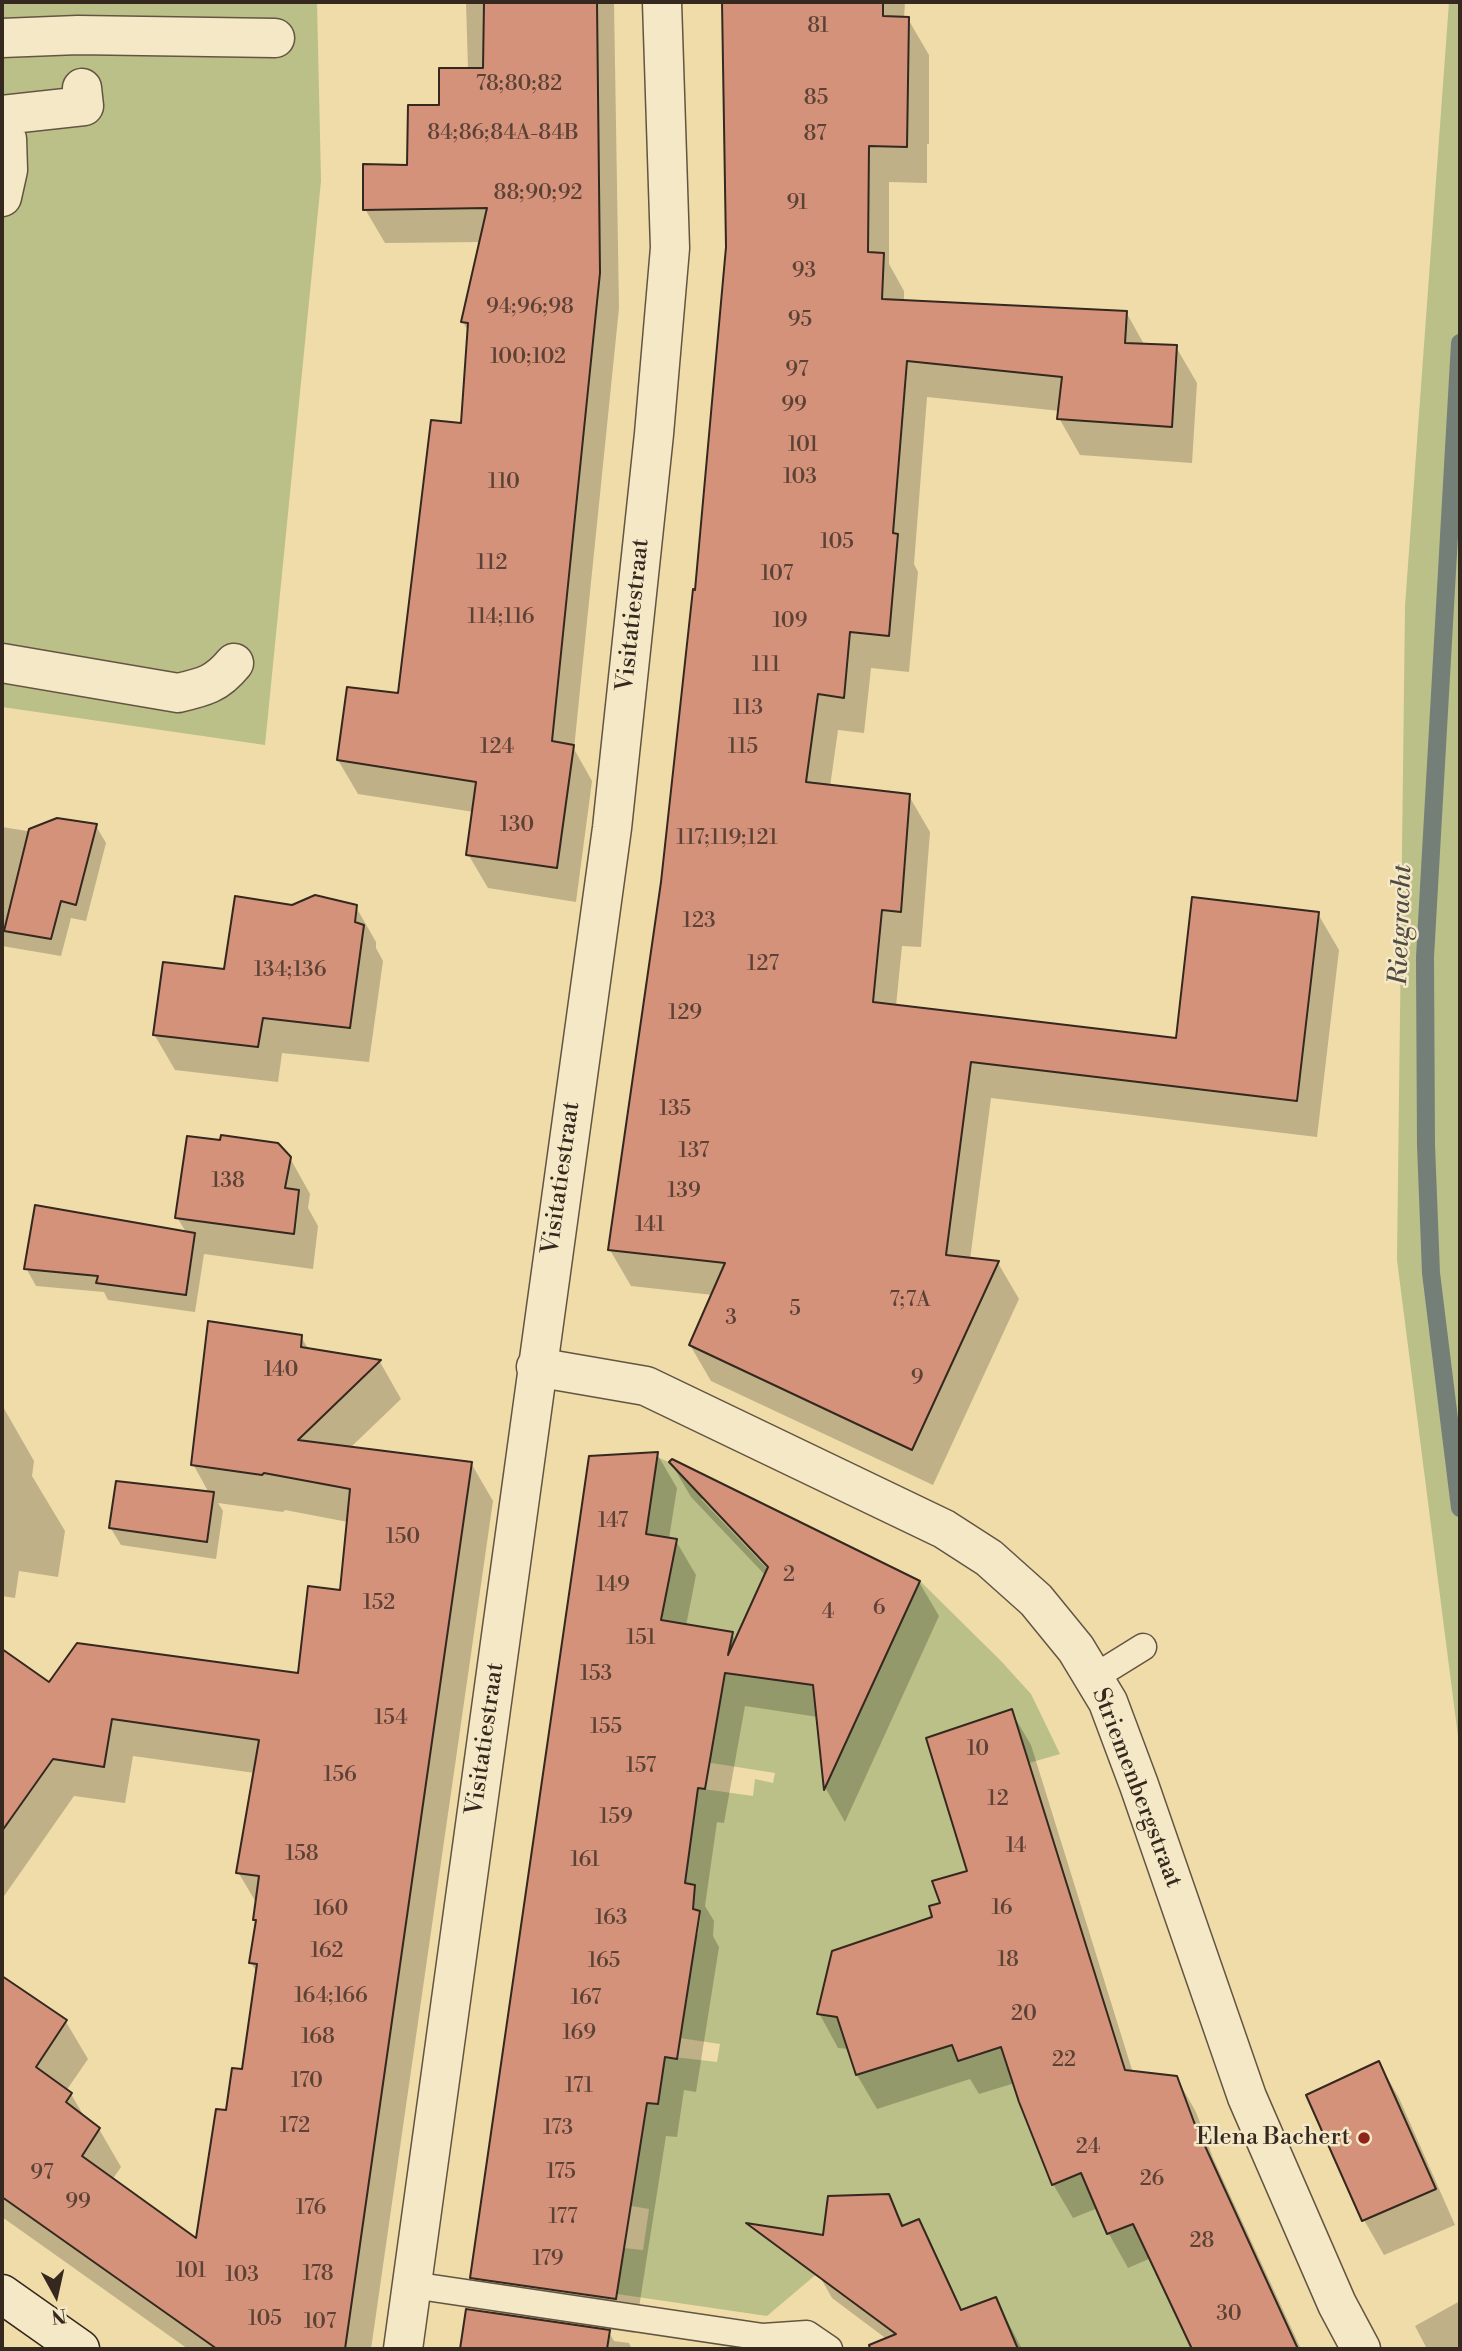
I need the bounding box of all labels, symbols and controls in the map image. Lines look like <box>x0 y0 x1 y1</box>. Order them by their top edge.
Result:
house number: 81 <box>807 14 829 40</box>
house number: 78;80;82 <box>476 72 562 98</box>
house number: 85 <box>804 86 828 112</box>
house number: 84;86;84A-84B <box>427 121 579 147</box>
house number: 87 <box>803 122 827 148</box>
house number: 88;90;92 <box>494 181 582 207</box>
house number: 91 <box>786 191 808 217</box>
house number: 93 <box>792 259 816 285</box>
house number: 94;96;98 <box>486 295 574 321</box>
house number: 95 <box>788 308 812 334</box>
house number: 100;102 <box>490 345 566 371</box>
house number: 97 <box>785 358 809 384</box>
house number: 99 <box>781 393 807 419</box>
house number: 101 <box>788 433 818 459</box>
house number: 103 <box>783 465 817 491</box>
house number: 110 <box>488 470 520 496</box>
house number: 105 <box>820 530 854 556</box>
street label: Visitatiestraat <box>612 537 656 693</box>
house number: 112 <box>476 551 508 577</box>
house number: 107 <box>761 562 793 588</box>
house number: 114;116 <box>467 605 535 631</box>
house number: 109 <box>772 609 808 635</box>
house number: 111 <box>752 653 780 679</box>
house number: 113 <box>733 696 763 722</box>
house number: 124 <box>480 735 514 761</box>
house number: 115 <box>728 735 758 761</box>
house number: 130 <box>500 813 534 839</box>
house number: 117;119;121 <box>676 826 778 852</box>
water label: Rietgracht <box>1384 864 1420 986</box>
house number: 123 <box>682 909 716 935</box>
house number: 127 <box>747 952 779 978</box>
house number: 134;136 <box>254 958 326 984</box>
house number: 129 <box>668 1001 702 1027</box>
house number: 135 <box>659 1097 691 1123</box>
street label: Visitatiestraat <box>537 1100 587 1256</box>
house number: 137 <box>679 1139 709 1165</box>
house number: 138 <box>211 1169 245 1195</box>
house number: 139 <box>667 1179 701 1205</box>
house number: 141 <box>635 1213 665 1239</box>
house number: 7;7A <box>889 1288 931 1314</box>
house number: 5 <box>789 1297 801 1323</box>
house number: 3 <box>725 1306 737 1332</box>
house number: 140 <box>264 1358 298 1384</box>
house number: 9 <box>911 1366 923 1392</box>
house number: 147 <box>598 1509 628 1535</box>
house number: 150 <box>386 1525 420 1551</box>
house number: 2 <box>783 1563 795 1589</box>
house number: 149 <box>596 1573 630 1599</box>
house number: 152 <box>363 1591 395 1617</box>
house number: 6 <box>873 1596 885 1622</box>
house number: 4 <box>822 1600 834 1626</box>
house number: 151 <box>626 1626 656 1652</box>
street label: Visitatiestraat <box>461 1661 511 1817</box>
house number: 153 <box>580 1662 612 1688</box>
street label: Striemenbergstraat <box>1085 1684 1187 1892</box>
house number: 154 <box>374 1706 408 1732</box>
house number: 155 <box>590 1715 622 1741</box>
house number: 10 <box>967 1737 989 1763</box>
house number: 157 <box>626 1754 656 1780</box>
house number: 156 <box>323 1763 357 1789</box>
house number: 12 <box>987 1787 1009 1813</box>
house number: 159 <box>599 1805 633 1831</box>
house number: 14 <box>1006 1834 1026 1860</box>
house number: 158 <box>285 1842 319 1868</box>
house number: 161 <box>570 1848 600 1874</box>
house number: 16 <box>991 1896 1013 1922</box>
house number: 160 <box>314 1897 348 1923</box>
house number: 163 <box>595 1906 627 1932</box>
house number: 162 <box>311 1939 343 1965</box>
house number: 18 <box>997 1948 1019 1974</box>
house number: 165 <box>588 1949 620 1975</box>
house number: 164;166 <box>294 1984 368 2010</box>
house number: 167 <box>571 1986 601 2012</box>
house number: 20 <box>1011 2002 1037 2028</box>
house number: 169 <box>562 2021 596 2047</box>
house number: 168 <box>301 2025 335 2051</box>
house number: 22 <box>1052 2048 1076 2074</box>
house number: 170 <box>291 2069 323 2095</box>
house number: 171 <box>565 2074 593 2100</box>
house number: 172 <box>280 2114 310 2140</box>
house number: 173 <box>543 2116 573 2142</box>
place label: Elena Bachert <box>1196 2124 1350 2152</box>
marker: Elena Bachert <box>1356 2130 1372 2146</box>
house number: 24 <box>1076 2135 1100 2161</box>
house number: 175 <box>546 2160 576 2186</box>
house number: 97 <box>30 2161 54 2187</box>
house number: 26 <box>1140 2167 1164 2193</box>
house number: 99 <box>65 2190 91 2216</box>
house number: 176 <box>296 2196 326 2222</box>
house number: 177 <box>548 2205 578 2231</box>
house number: 28 <box>1190 2229 1214 2255</box>
house number: 179 <box>533 2247 563 2273</box>
house number: 101 <box>176 2259 206 2285</box>
north arrow <box>21 2260 91 2330</box>
house number: 178 <box>303 2262 333 2288</box>
house number: 103 <box>225 2263 259 2289</box>
house number: 30 <box>1216 2302 1242 2328</box>
text: N <box>50 2303 68 2329</box>
house number: 105 <box>248 2307 282 2333</box>
house number: 107 <box>304 2310 336 2336</box>

